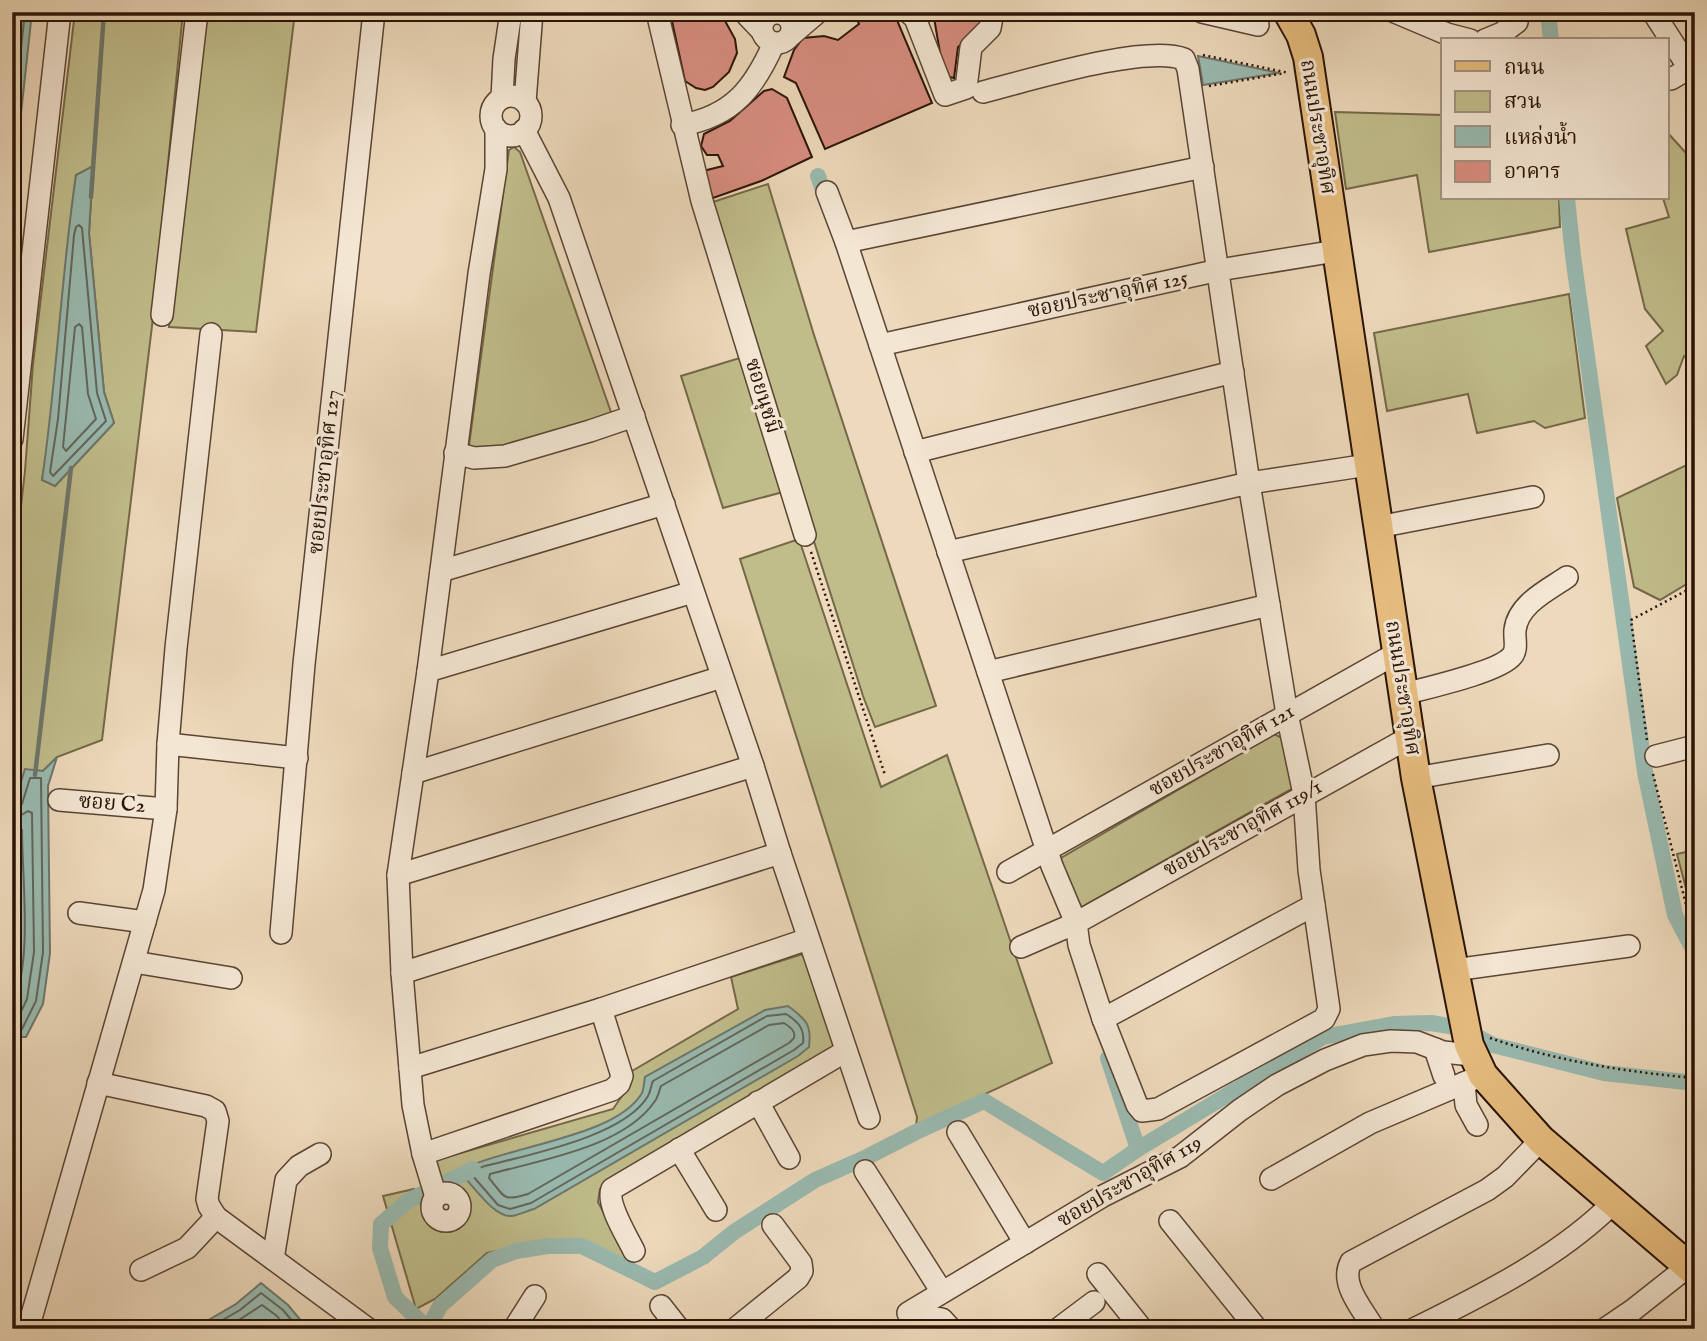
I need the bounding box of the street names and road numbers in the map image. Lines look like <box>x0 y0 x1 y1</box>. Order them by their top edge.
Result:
street label: ถนนประชาอุทิศ <box>1293 57 1341 197</box>
street label: ซอยประชาอุทิศ 125 <box>1025 265 1191 325</box>
street label: ซอยนุชมี <box>738 355 786 437</box>
street label: ซอยประชาอุทิศ 127 <box>303 388 347 556</box>
street label: ถนนประชาอุทิศ <box>1378 618 1426 758</box>
street label: ซอยประชาอุทิศ 121 <box>1144 698 1300 804</box>
street label: ซอยประชาอุทิศ 119/1 <box>1159 774 1327 884</box>
street label: ซอย C2 <box>78 788 146 820</box>
street label: ซอยประชาอุทิศ 119 <box>1053 1130 1207 1234</box>

